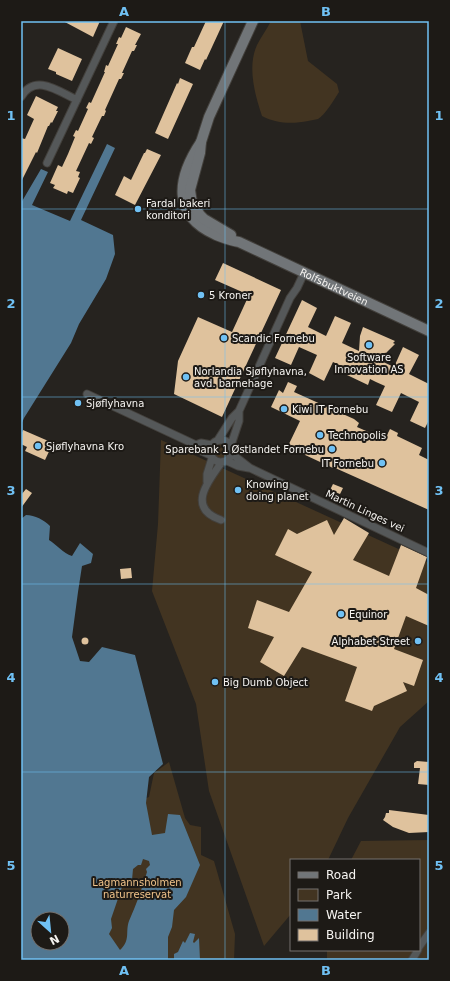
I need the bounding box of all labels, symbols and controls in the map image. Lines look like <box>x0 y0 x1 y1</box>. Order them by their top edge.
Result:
text: A <box>119 4 129 19</box>
text: B <box>321 4 331 19</box>
text: 1 <box>6 108 16 123</box>
text: 1 <box>434 108 444 123</box>
place label: Fardal bakeri konditori <box>146 198 210 221</box>
marker: Fardal bakeri konditori <box>133 204 143 214</box>
street label: Rolfsbuktveien <box>298 266 370 307</box>
marker: 5 Kroner <box>196 290 206 300</box>
place label: 5 Kroner <box>209 290 253 301</box>
text: 2 <box>6 296 16 311</box>
text: 2 <box>434 296 444 311</box>
marker: Scandic Fornebu <box>219 333 229 343</box>
place label: Scandic Fornebu <box>232 333 315 344</box>
marker: Software Innovation AS <box>364 340 374 350</box>
place label: Software Innovation AS <box>334 352 404 375</box>
place label: Norlandia Sjøflyhavna, avd. barnehage <box>194 366 307 389</box>
marker: Norlandia Sjøflyhavna, avd. barnehage <box>181 372 191 382</box>
marker: Sjøflyhavna <box>73 398 83 408</box>
place label: Sjøflyhavna <box>86 398 144 409</box>
marker: Kiwi IT Fornebu <box>279 404 289 414</box>
place label: Kiwi IT Fornebu <box>292 404 368 415</box>
marker: Technopolis <box>315 430 325 440</box>
place label: Technopolis <box>327 430 386 441</box>
marker: Sjøflyhavna Kro <box>33 441 43 451</box>
place label: Sjøflyhavna Kro <box>46 441 124 452</box>
place label: Sparebank 1 Østlandet Fornebu <box>165 444 324 455</box>
marker: Sparebank 1 Østlandet Fornebu <box>327 444 337 454</box>
place label: IT Fornebu <box>321 458 374 469</box>
marker: IT Fornebu <box>377 458 387 468</box>
place label: Knowing doing planet <box>246 479 309 502</box>
text: 3 <box>6 483 16 498</box>
text: 3 <box>434 483 444 498</box>
marker: Knowing doing planet <box>233 485 243 495</box>
street label: Martin Linges vei <box>324 488 406 534</box>
marker: Equinor <box>336 609 346 619</box>
place label: Equinor <box>349 609 388 620</box>
place label: Alphabet Street <box>332 636 410 647</box>
marker: Alphabet Street <box>413 636 423 646</box>
text: 4 <box>6 670 16 685</box>
text: 4 <box>434 670 444 685</box>
marker: Big Dumb Object <box>210 677 220 687</box>
place label: Big Dumb Object <box>223 677 308 688</box>
text: 5 <box>6 858 16 873</box>
text: 5 <box>434 858 444 873</box>
legend <box>290 859 420 951</box>
text: Road <box>326 868 356 882</box>
park label: Lagmannsholmen naturreservat <box>92 877 182 900</box>
text: Park <box>326 888 352 902</box>
text: Water <box>326 908 362 922</box>
north arrow <box>30 911 70 951</box>
text: Building <box>326 928 375 942</box>
text: N <box>47 932 61 947</box>
text: A <box>119 963 129 978</box>
text: B <box>321 963 331 978</box>

